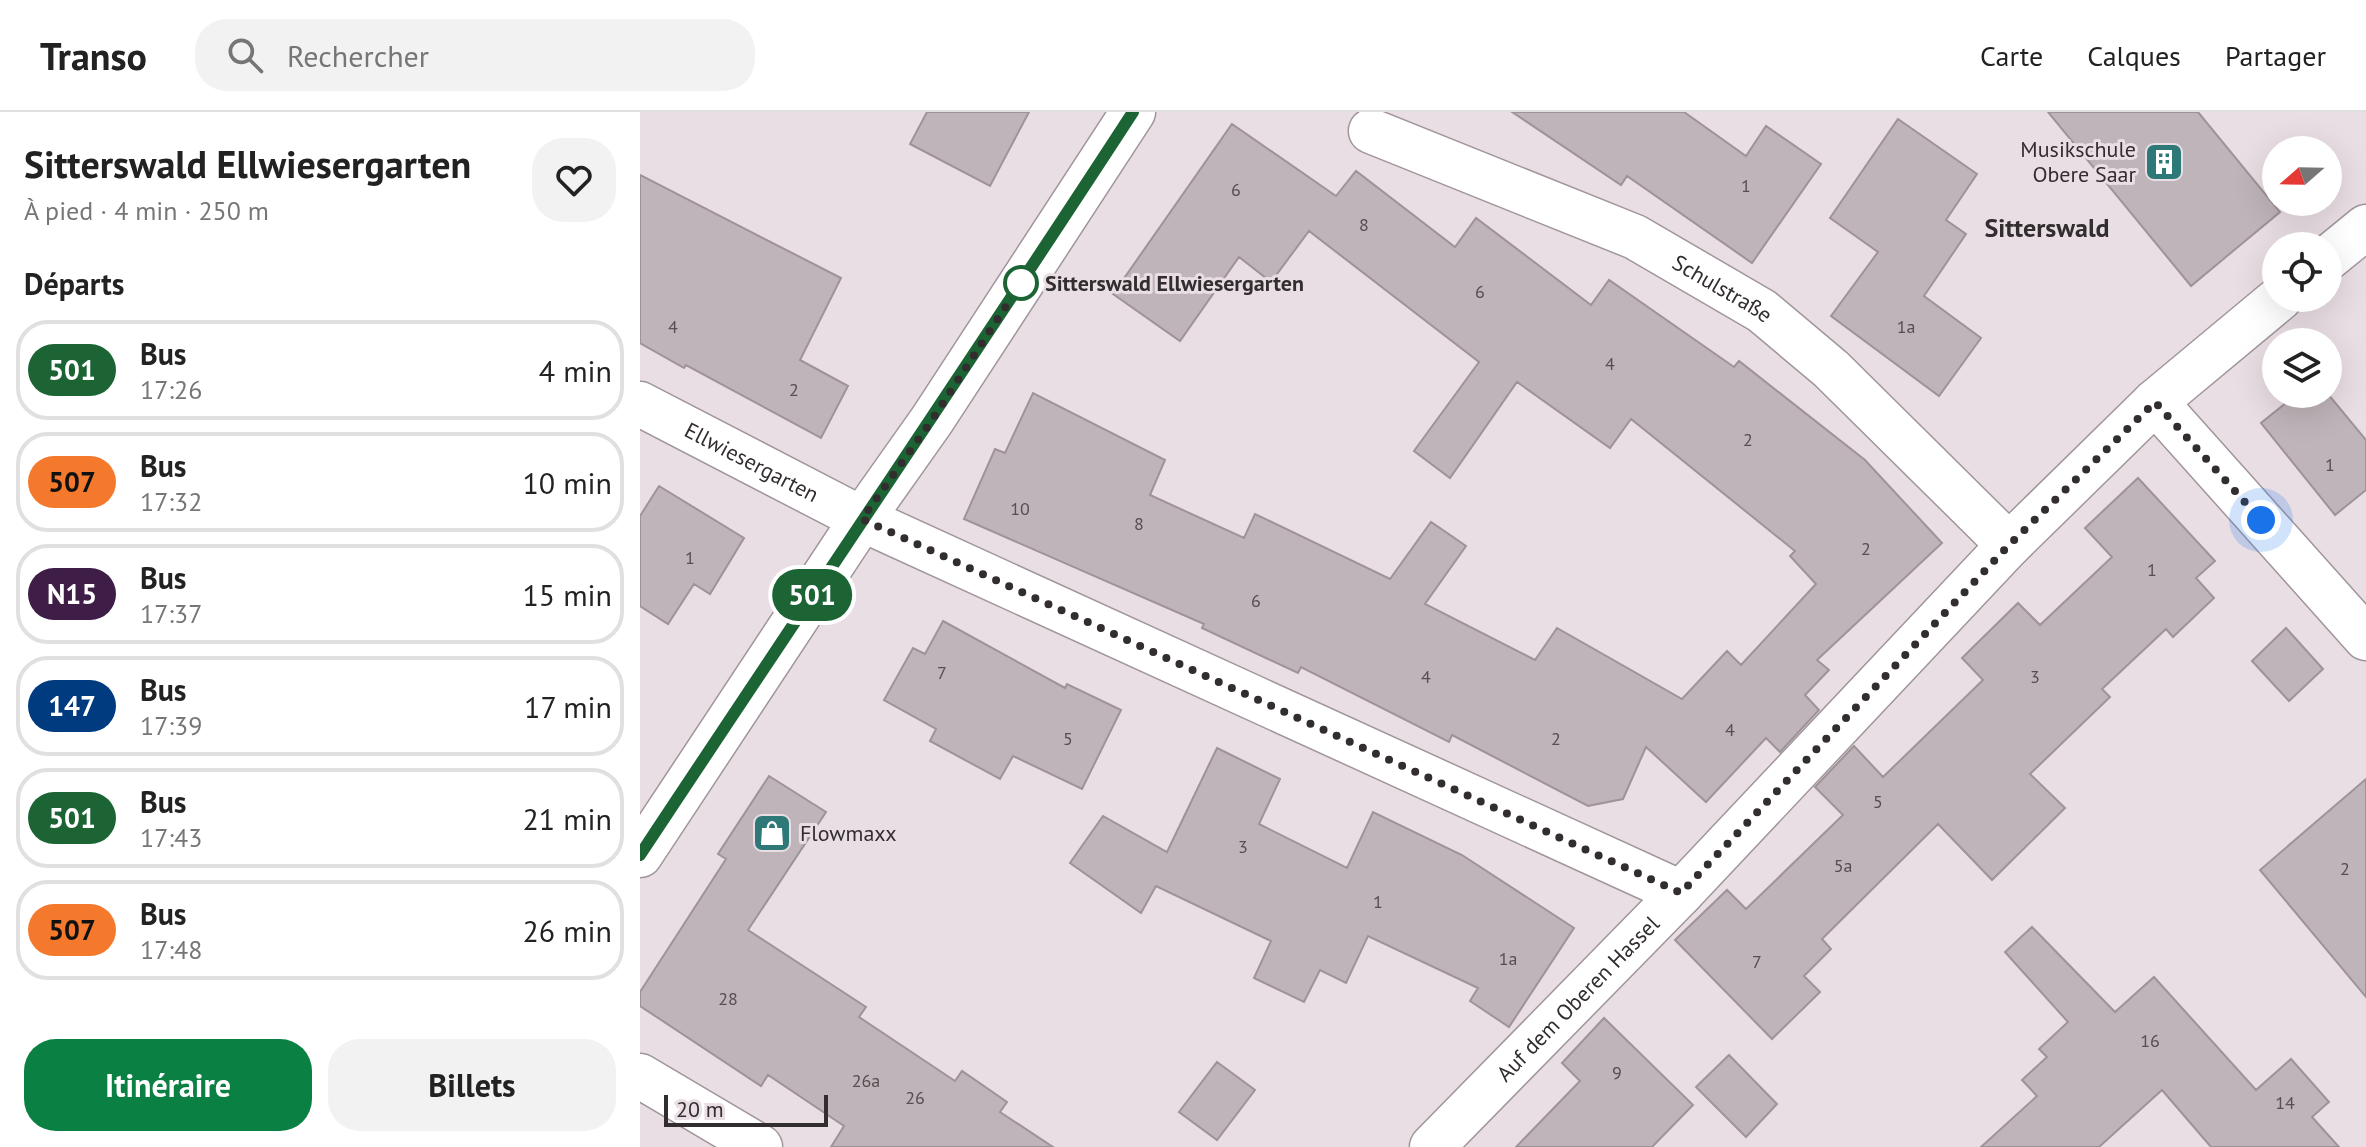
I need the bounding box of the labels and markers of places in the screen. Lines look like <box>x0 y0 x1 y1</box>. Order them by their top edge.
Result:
place label: Musikschule Obere Saar <box>2020 135 2137 188</box>
building icon: Musikschule Obere Saar <box>2143 141 2185 183</box>
marker: Sitterswald Ellwiesergarten <box>1004 266 1038 300</box>
place label: Sitterswald Ellwiesergarten <box>1045 269 1304 297</box>
shop icon: Flowmaxx <box>751 812 793 854</box>
place label: Flowmaxx <box>800 819 897 847</box>

